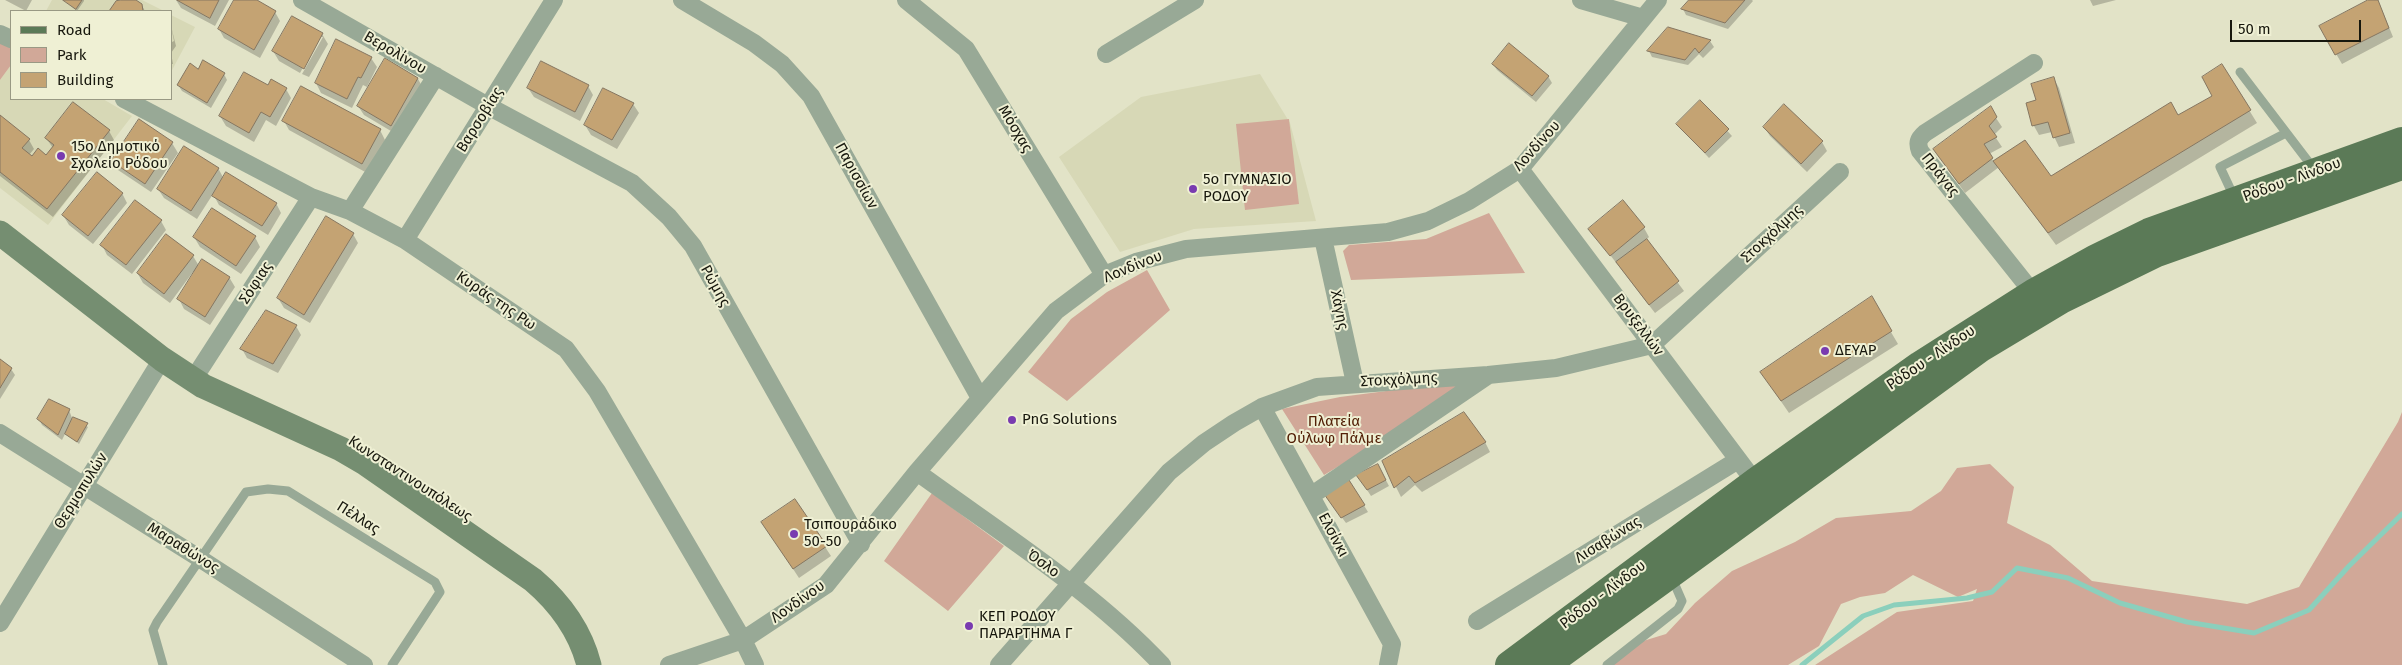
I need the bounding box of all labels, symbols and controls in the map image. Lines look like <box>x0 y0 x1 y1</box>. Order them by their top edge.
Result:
legend <box>10 10 172 100</box>
scale bar <box>2232 10 2363 42</box>
text: 50 m <box>2238 20 2271 38</box>
text: Road <box>57 21 92 39</box>
street label: Βερολίνου <box>360 28 430 78</box>
text: Park <box>57 46 87 64</box>
text: Building <box>57 71 113 89</box>
street label: Βαρσοβίας <box>453 84 507 156</box>
street label: Μόσχας <box>994 102 1036 156</box>
street label: Λονδίνου <box>1510 117 1564 175</box>
place label: 15ο Δημοτικό Σχολείο Ρόδου <box>71 138 168 173</box>
street label: Παρισσίων <box>831 140 881 212</box>
marker: 15ο Δημοτικό Σχολείο Ρόδου <box>55 150 67 162</box>
street label: Πράγας <box>1917 150 1963 200</box>
street label: Ρόδου - Λίνδου <box>2241 154 2343 206</box>
place label: 5ο ΓΥΜΝΑΣΙΟ ΡΟΔΟΥ <box>1203 171 1292 206</box>
marker: 5ο ΓΥΜΝΑΣΙΟ ΡΟΔΟΥ <box>1187 183 1199 195</box>
street label: Στοκχόλμης <box>1738 201 1806 267</box>
street label: Λονδίνου <box>1101 247 1165 287</box>
street label: Σόφιας <box>236 258 276 308</box>
street label: Ρώμης <box>696 262 734 310</box>
street label: Κυράς της Ρω <box>453 268 539 334</box>
street label: Χάγης <box>1326 289 1352 331</box>
street label: Βρυξελλών <box>1609 290 1667 360</box>
street label: Ρόδου - Λίνδου <box>1883 322 1979 394</box>
place label: ΔΕΥΑΡ <box>1835 342 1877 360</box>
marker: ΔΕΥΑΡ <box>1819 345 1831 357</box>
street label: Στοκχόλμης <box>1360 369 1438 391</box>
place label: PnG Solutions <box>1022 411 1117 429</box>
park label: Πλατεία Ούλωφ Πάλμε <box>1287 413 1381 448</box>
marker: PnG Solutions <box>1006 414 1018 426</box>
street label: Κωνσταντινουπόλεως <box>345 432 475 526</box>
street label: Θερμοπυλών <box>50 450 112 532</box>
street label: Πέλλας <box>333 498 383 538</box>
street label: Ελσίνκι <box>1314 510 1352 560</box>
street label: Λισαβώνας <box>1572 513 1644 567</box>
place label: Τσιπουράδικο 50-50 <box>804 516 897 551</box>
street label: Μαραθώνος <box>144 519 222 577</box>
marker: Τσιπουράδικο 50-50 <box>788 528 800 540</box>
street label: Όσλο <box>1023 546 1063 582</box>
street label: Ρόδου - Λίνδου <box>1556 557 1650 633</box>
street label: Λονδίνου <box>768 577 828 627</box>
place label: ΚΕΠ ΡΟΔΟΥ ΠΑΡΑΡΤΗΜΑ Γ <box>979 608 1072 643</box>
marker: ΚΕΠ ΡΟΔΟΥ ΠΑΡΑΡΤΗΜΑ Γ <box>963 620 975 632</box>

